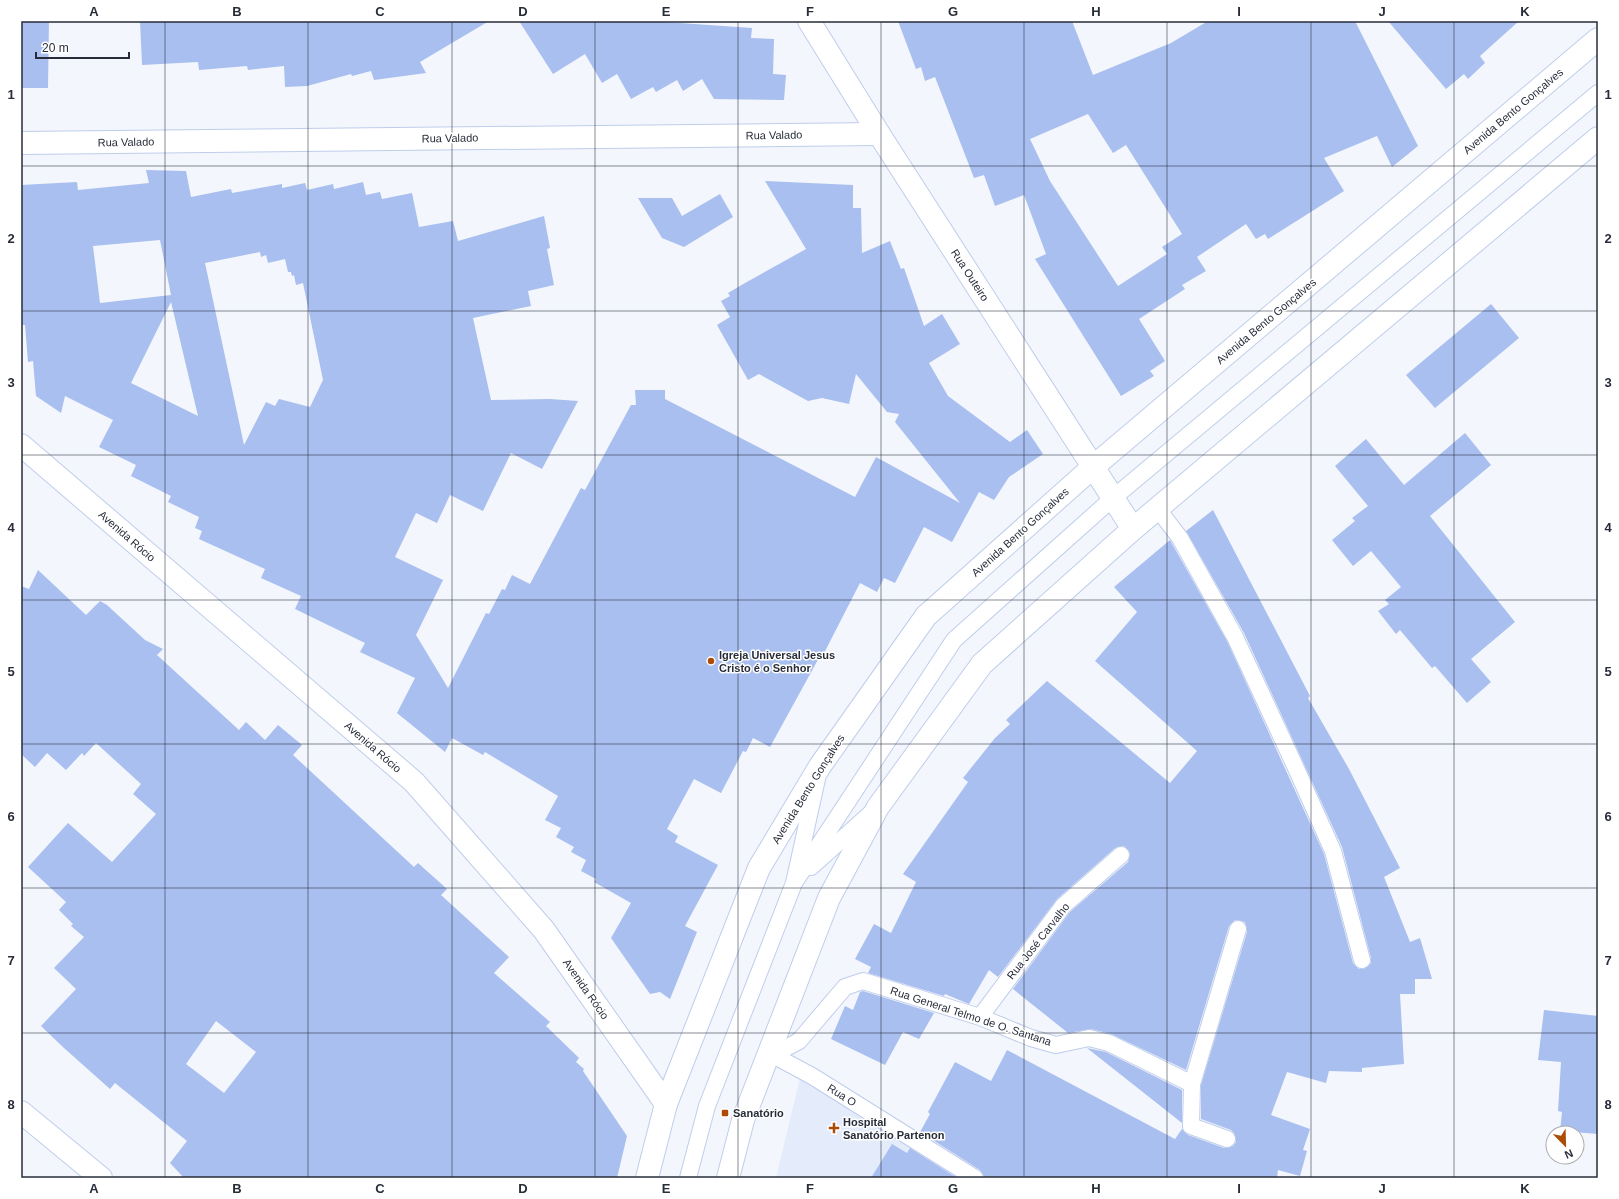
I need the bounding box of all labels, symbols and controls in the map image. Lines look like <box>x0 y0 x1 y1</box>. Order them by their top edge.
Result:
text: A <box>89 4 99 19</box>
text: B <box>232 4 242 19</box>
text: C <box>375 4 385 19</box>
text: D <box>518 4 528 19</box>
text: E <box>662 4 671 19</box>
text: F <box>806 4 814 19</box>
text: G <box>948 4 958 19</box>
text: H <box>1091 4 1101 19</box>
text: I <box>1237 4 1241 19</box>
text: J <box>1378 4 1386 19</box>
text: K <box>1520 4 1530 19</box>
scale bar <box>36 34 129 60</box>
text: 20 m <box>42 41 69 55</box>
street label: Avenida Bento Gonçalves <box>1461 65 1566 156</box>
text: 1 <box>7 87 15 102</box>
text: 1 <box>1604 87 1612 102</box>
street label: Rua Valado <box>746 129 802 141</box>
street label: Rua Valado <box>422 132 478 144</box>
street label: Rua Valado <box>98 136 154 148</box>
text: 2 <box>7 231 15 246</box>
text: 2 <box>1604 231 1612 246</box>
street label: Rua Outeiro <box>949 247 991 303</box>
street label: Avenida Bento Gonçalves <box>1214 275 1319 366</box>
text: 3 <box>7 375 15 390</box>
text: 3 <box>1604 375 1612 390</box>
street label: Avenida Bento Gonçalves <box>969 485 1071 579</box>
street label: Avenida Rócio <box>96 508 158 564</box>
text: 4 <box>7 520 15 535</box>
text: 4 <box>1604 520 1612 535</box>
place label: Igreja Universal Jesus Cristo é o Senhor <box>719 649 835 674</box>
marker: Igreja Universal Jesus Cristo é o Senhor <box>706 656 716 666</box>
text: 5 <box>7 664 15 679</box>
text: 5 <box>1604 664 1612 679</box>
street label: Avenida Rócio <box>342 719 404 775</box>
street label: Avenida Bento Gonçalves <box>769 732 847 846</box>
text: 6 <box>7 809 15 824</box>
text: 6 <box>1604 809 1612 824</box>
street label: Rua José Carvalho <box>1004 900 1072 982</box>
text: 7 <box>7 953 15 968</box>
text: 7 <box>1604 953 1612 968</box>
street label: Avenida Rócio <box>561 957 611 1021</box>
street label: Rua General Telmo de O. Santana <box>889 984 1054 1048</box>
street label: Rua O <box>825 1081 859 1109</box>
text: 8 <box>7 1097 15 1112</box>
text: 8 <box>1604 1097 1612 1112</box>
place label: Sanatório <box>733 1107 784 1119</box>
marker: Sanatório <box>720 1108 730 1118</box>
place label: Hospital Sanatório Partenon <box>843 1116 945 1141</box>
marker: Hospital Sanatório Partenon <box>828 1122 840 1134</box>
north arrow <box>1545 1125 1585 1165</box>
text: N <box>1563 1147 1575 1161</box>
text: A <box>89 1181 99 1196</box>
text: B <box>232 1181 242 1196</box>
text: C <box>375 1181 385 1196</box>
text: D <box>518 1181 528 1196</box>
text: E <box>662 1181 671 1196</box>
text: F <box>806 1181 814 1196</box>
text: G <box>948 1181 958 1196</box>
text: H <box>1091 1181 1101 1196</box>
text: I <box>1237 1181 1241 1196</box>
text: J <box>1378 1181 1386 1196</box>
text: K <box>1520 1181 1530 1196</box>

